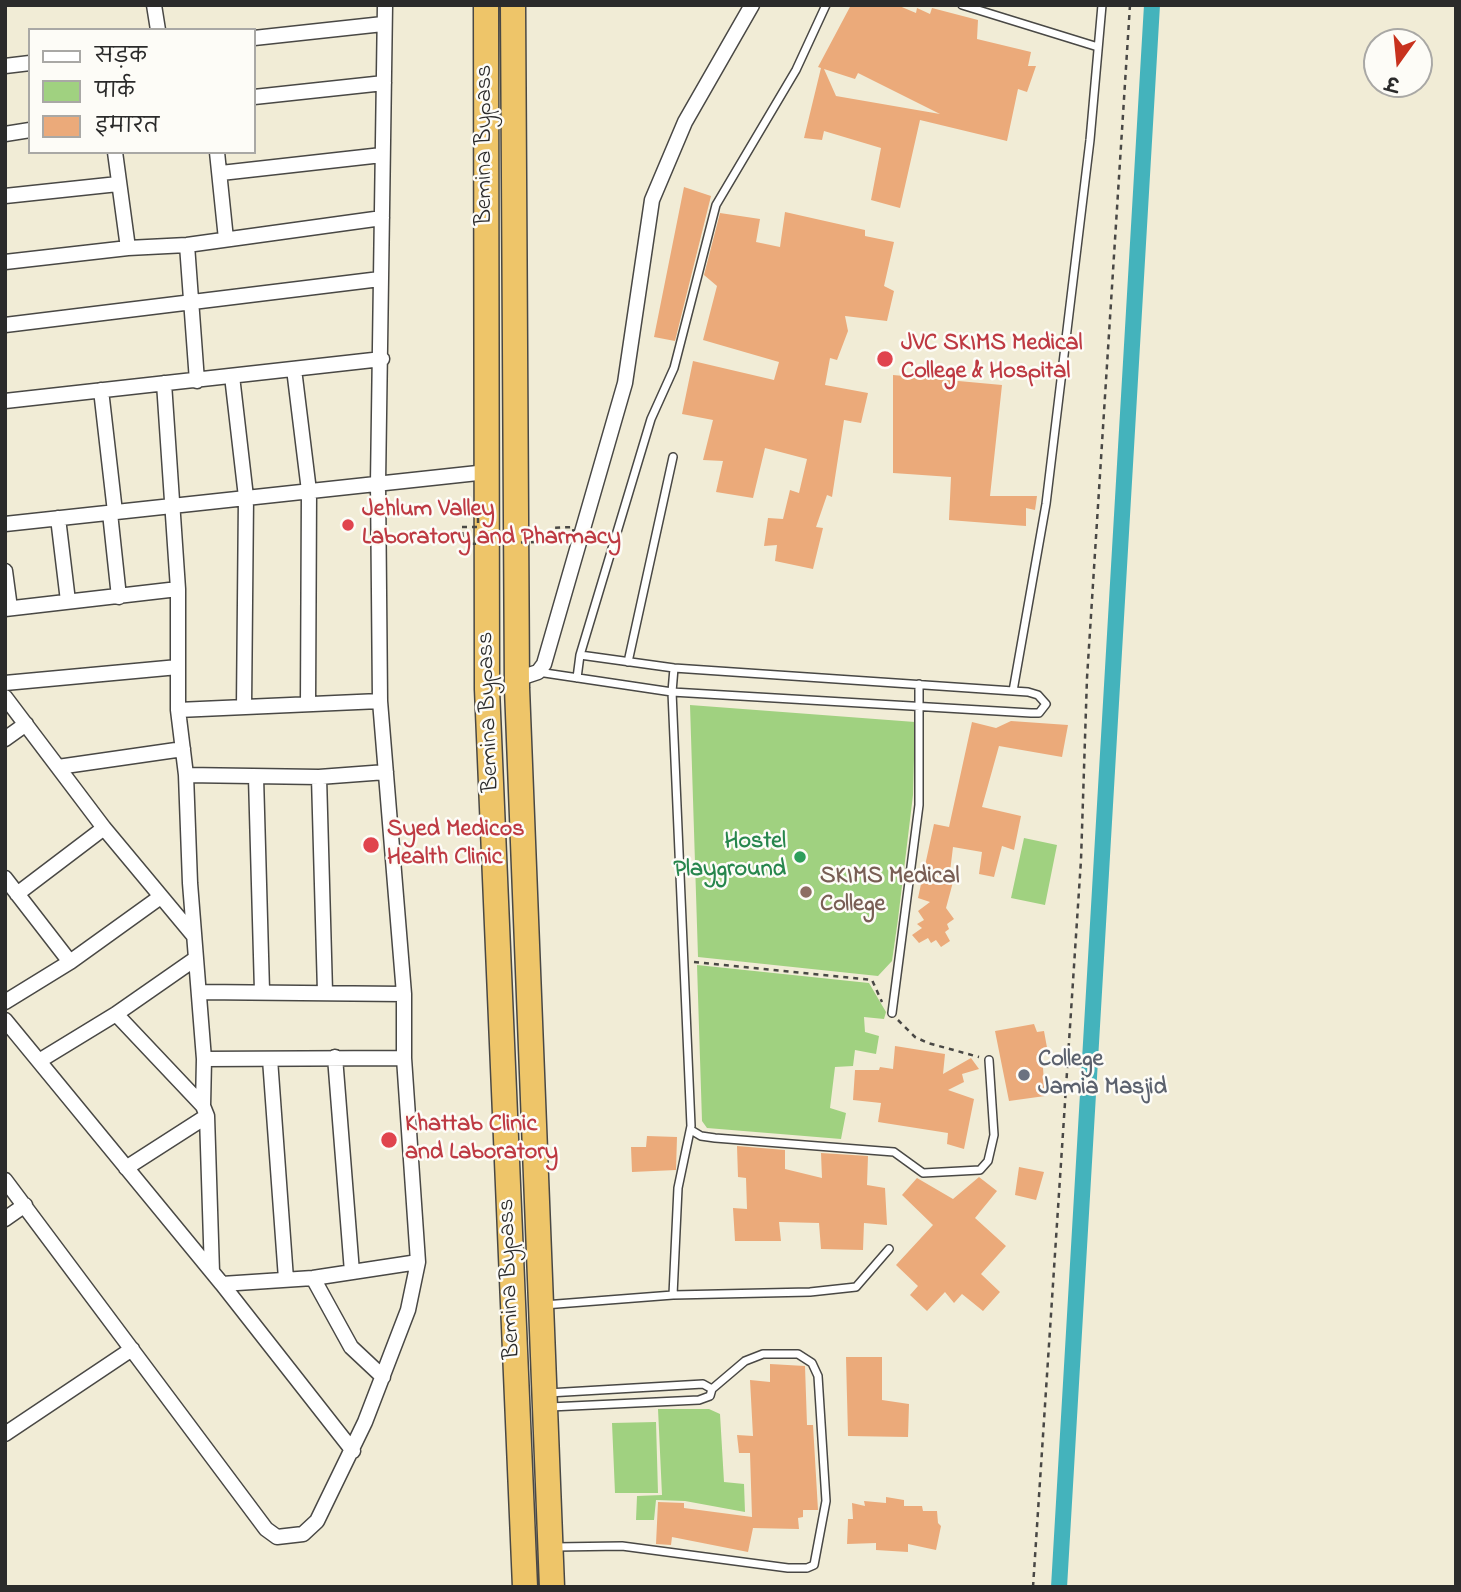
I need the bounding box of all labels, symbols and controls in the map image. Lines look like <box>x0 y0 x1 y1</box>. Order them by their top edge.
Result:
legend <box>28 28 256 154</box>
north arrow <box>1363 28 1433 98</box>
text: सड़क <box>95 42 147 72</box>
street label: Bemina Bypass <box>472 65 500 225</box>
text: उ <box>1383 67 1403 97</box>
text: पार्क <box>95 77 135 107</box>
text: इमारत <box>95 112 159 142</box>
place label: JVC SKIMS Medical College & Hospital <box>901 331 1083 387</box>
marker: JVC SKIMS Medical College & Hospital <box>875 349 895 369</box>
place label: Jehlum Valley Laboratory and Pharmacy <box>362 497 621 553</box>
marker: Jehlum Valley Laboratory and Pharmacy <box>340 517 356 533</box>
street label: Bemina Bypass <box>473 631 507 793</box>
place label: Syed Medicos Health Clinic <box>387 817 524 873</box>
place label: Hostel Playground <box>674 829 786 885</box>
marker: Syed Medicos Health Clinic <box>361 835 381 855</box>
marker: Hostel Playground <box>792 849 808 865</box>
place label: SKIMS Medical College <box>820 864 959 920</box>
marker: SKIMS Medical College <box>798 884 814 900</box>
place label: College Jamia Masjid <box>1038 1047 1167 1103</box>
marker: College Jamia Masjid <box>1016 1067 1032 1083</box>
place label: Khattab Clinic and Laboratory <box>405 1112 558 1168</box>
marker: Khattab Clinic and Laboratory <box>379 1130 399 1150</box>
street label: Bemina Bypass <box>494 1198 528 1360</box>

